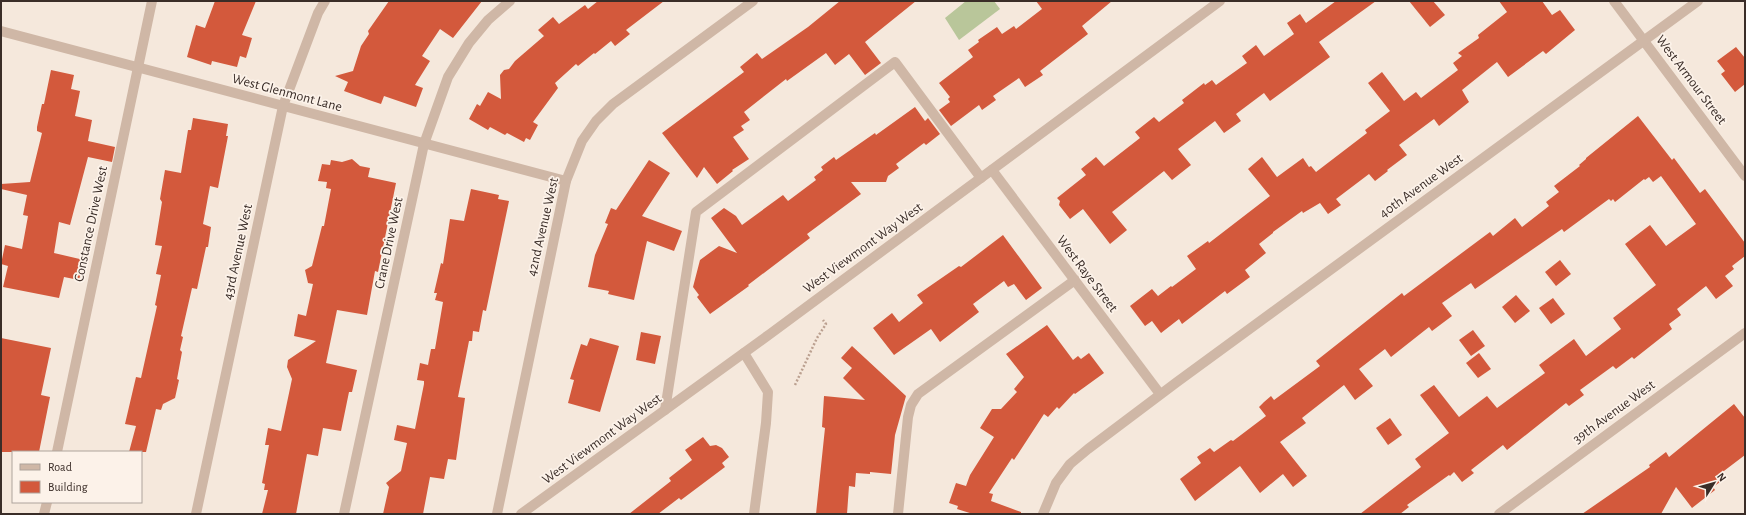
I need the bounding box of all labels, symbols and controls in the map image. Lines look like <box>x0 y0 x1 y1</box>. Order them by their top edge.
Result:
street label: West Armour Street <box>1653 33 1729 128</box>
street label: West Glenmont Lane <box>230 72 344 114</box>
street label: 40th Avenue West <box>1377 151 1466 221</box>
street label: Constance Drive West <box>72 164 110 283</box>
street label: 42nd Avenue West <box>525 176 561 278</box>
street label: Crane Drive West <box>372 195 406 290</box>
street label: West Viewmont Way West <box>801 200 926 296</box>
street label: 43rd Avenue West <box>221 202 255 301</box>
street label: West Raye Street <box>1054 233 1120 315</box>
street label: 39th Avenue West <box>1570 377 1658 446</box>
street label: West Viewmont Way West <box>540 391 665 487</box>
legend <box>12 451 142 503</box>
text: Road <box>48 461 72 473</box>
north arrow <box>1694 463 1734 503</box>
text: N <box>1715 471 1728 484</box>
text: Building <box>48 481 88 493</box>

